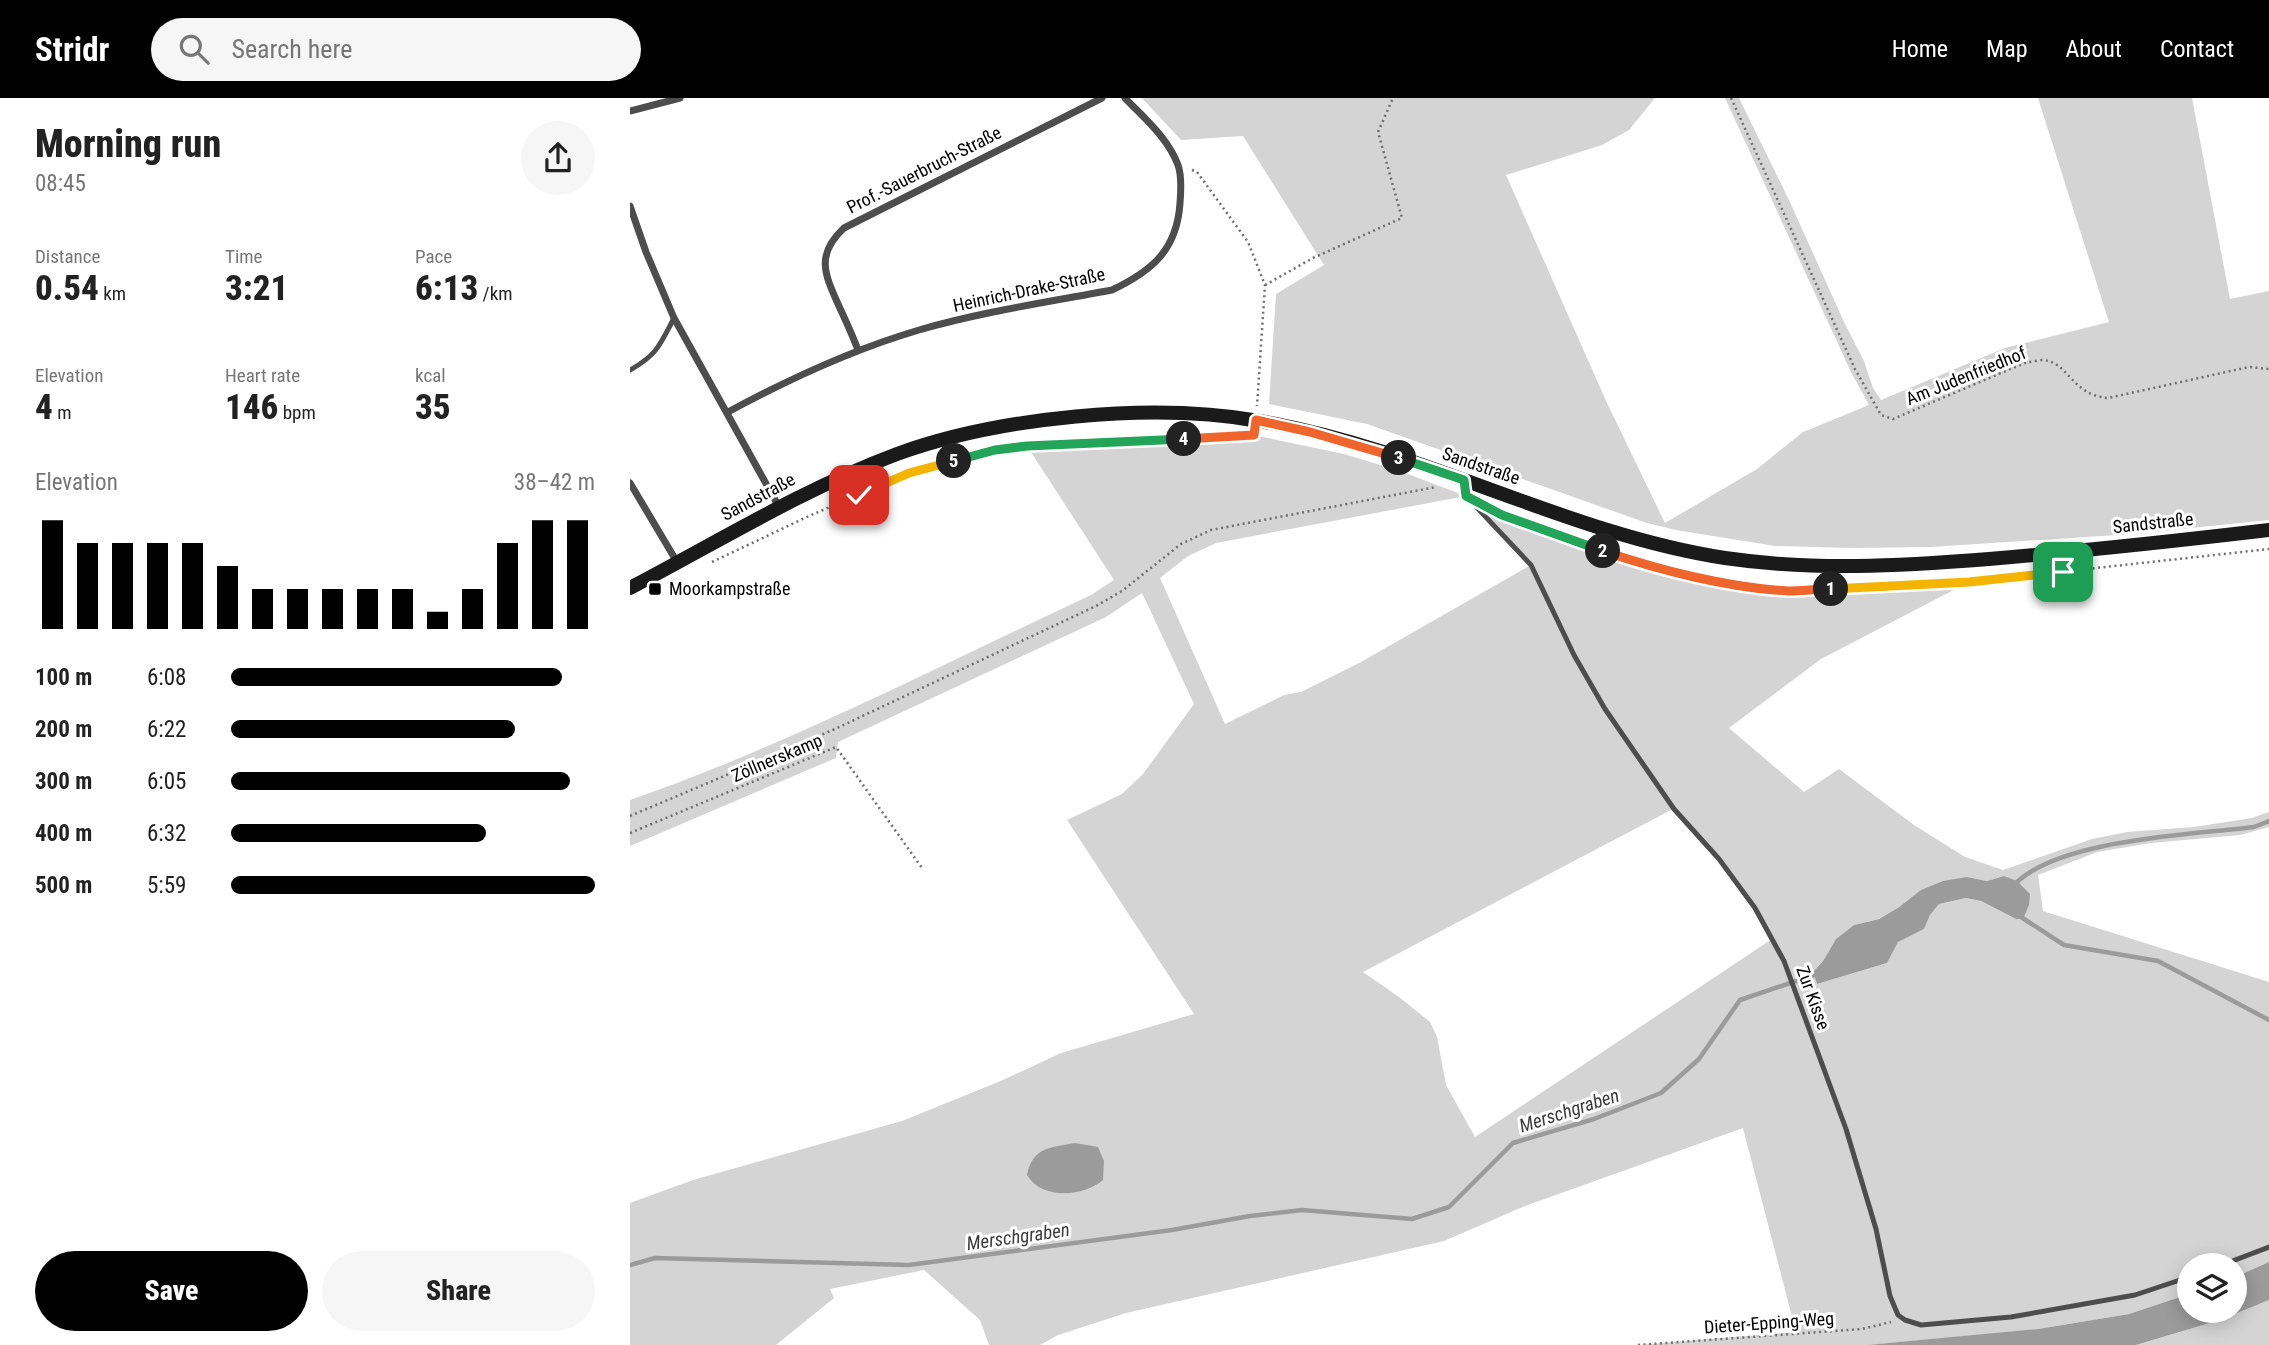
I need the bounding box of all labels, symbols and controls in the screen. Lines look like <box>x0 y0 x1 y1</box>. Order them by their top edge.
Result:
search box <box>151 18 641 81</box>
text: Stridr <box>35 30 109 69</box>
icon: search <box>175 30 213 68</box>
text: Search here <box>231 34 352 64</box>
text: Home <box>1892 35 1948 63</box>
text: Map <box>1986 35 2028 63</box>
text: About <box>2066 35 2122 63</box>
text: Contact <box>2160 35 2234 63</box>
button: share <box>521 121 595 195</box>
street label: Prof.-Sauerbruch-Straße <box>843 121 1005 218</box>
text: Morning run <box>35 122 221 166</box>
text: 08:45 <box>35 170 86 197</box>
text: Distance <box>35 245 100 268</box>
text: Time <box>225 245 262 268</box>
text: Pace <box>415 245 452 268</box>
street label: Heinrich-Drake-Straße <box>951 263 1107 316</box>
text: 0.54 <box>35 268 99 309</box>
text: 3:21 <box>225 268 288 309</box>
text: 6:13 <box>415 268 478 309</box>
text: km <box>99 282 126 305</box>
text: /km <box>478 282 513 305</box>
street label: Am Judenfriedhof <box>1903 342 2029 409</box>
text: Elevation <box>35 364 103 387</box>
text: Heart rate <box>225 364 300 387</box>
text: kcal <box>415 364 446 387</box>
text: 4 <box>35 387 53 428</box>
text: 146 <box>225 387 278 428</box>
text: 35 <box>415 387 451 428</box>
text: m <box>53 401 71 424</box>
text: bpm <box>278 401 316 424</box>
pin: 4 <box>1166 422 1202 456</box>
text: 4 <box>1179 427 1188 450</box>
pin: 3 <box>1382 440 1416 476</box>
street label: Sandstraße <box>1440 442 1523 489</box>
pin: 5 <box>936 444 972 478</box>
text: 3 <box>1394 446 1403 469</box>
text: 5 <box>949 449 958 472</box>
pin <box>829 465 889 525</box>
street label: Sandstraße <box>717 468 798 525</box>
text: Elevation <box>35 469 118 496</box>
text: 38–42 m <box>514 469 595 496</box>
icon: check <box>840 476 878 514</box>
street label: Sandstraße <box>2112 508 2194 537</box>
pin: 2 <box>1586 533 1620 568</box>
text: 2 <box>1598 539 1607 562</box>
pin <box>2033 542 2093 602</box>
icon: arrive <box>2044 553 2082 591</box>
pin: 1 <box>1814 572 1848 606</box>
text: 1 <box>1826 577 1835 600</box>
place label: Moorkampstraße <box>669 578 790 599</box>
marker: Moorkampstraße <box>647 581 663 597</box>
text: 100 m <box>35 664 92 691</box>
text: 6:08 <box>147 664 186 691</box>
text: 200 m <box>35 716 92 743</box>
text: 6:22 <box>147 716 186 743</box>
street label: Zöllnerskamp <box>728 729 825 786</box>
text: 300 m <box>35 768 92 795</box>
text: 6:05 <box>147 768 186 795</box>
text: 400 m <box>35 820 92 847</box>
text: 6:32 <box>147 820 186 847</box>
text: 500 m <box>35 872 92 899</box>
text: 5:59 <box>147 872 186 899</box>
street label: Zur Kisse <box>1792 963 1835 1033</box>
water label: Merschgraben <box>1516 1083 1622 1137</box>
water label: Merschgraben <box>965 1218 1071 1255</box>
button: Save <box>35 1251 308 1331</box>
button: Share <box>322 1251 595 1331</box>
map controls <box>2177 1253 2247 1323</box>
button: layers <box>2177 1253 2247 1323</box>
street label: Dieter-Epping-Weg <box>1703 1307 1835 1338</box>

